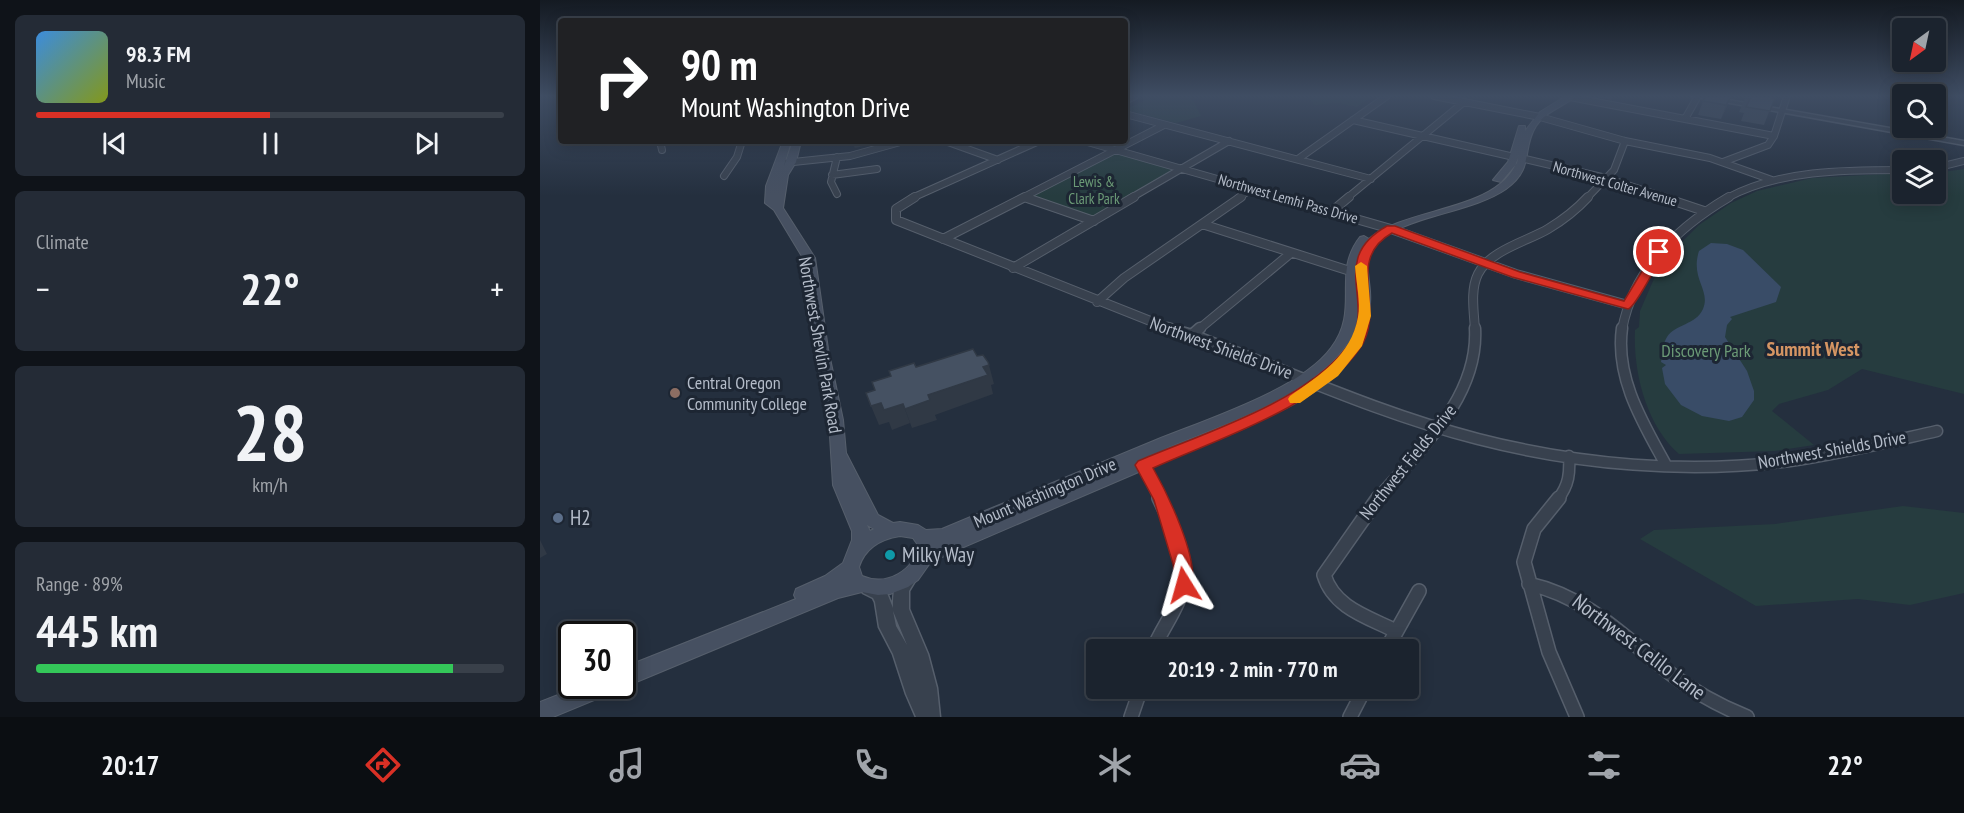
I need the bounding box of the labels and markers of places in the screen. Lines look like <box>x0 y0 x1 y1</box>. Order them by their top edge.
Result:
pin <box>1633 226 1684 277</box>
place label: Central Oregon Community College <box>687 371 807 415</box>
marker: Central Oregon Community College <box>668 386 682 400</box>
place label: H2 <box>570 504 591 531</box>
marker: H2 <box>551 511 565 525</box>
place label: Milky Way <box>902 541 974 568</box>
marker: Milky Way <box>883 548 897 562</box>

